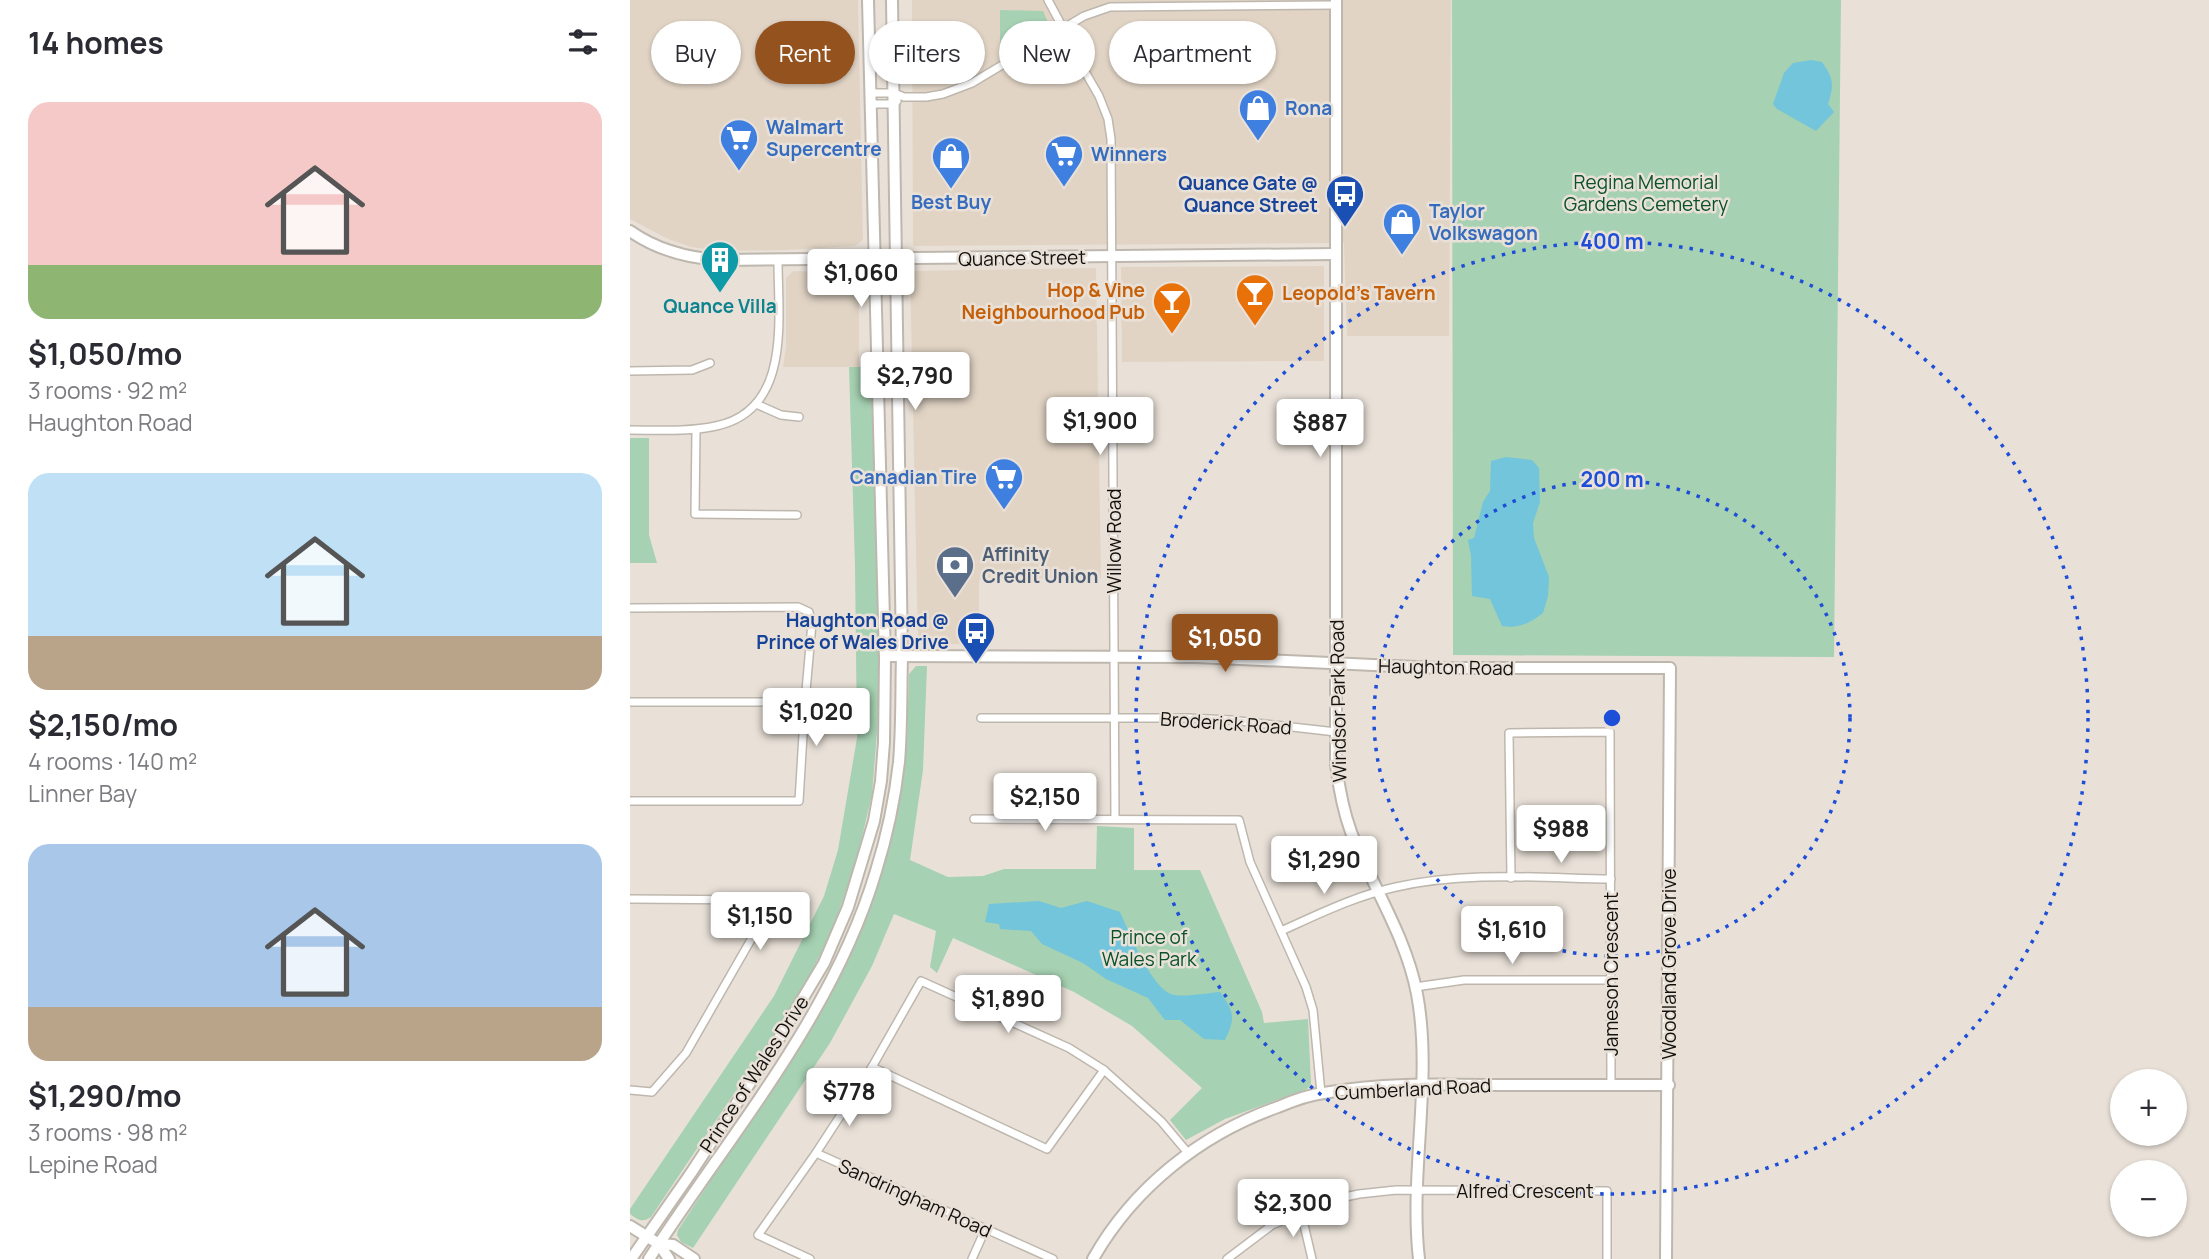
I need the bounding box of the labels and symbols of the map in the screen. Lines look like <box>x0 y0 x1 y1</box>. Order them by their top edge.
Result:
shop icon: Rona <box>1237 87 1279 142</box>
place label: Rona <box>1285 95 1332 121</box>
place label: Walmart Supercentre <box>766 114 882 162</box>
supermarket icon: Walmart Supercentre <box>718 117 760 172</box>
supermarket icon: Winners <box>1043 133 1085 188</box>
shop icon: Best Buy <box>930 135 972 190</box>
place label: Winners <box>1091 141 1167 167</box>
park label: Regina Memorial Gardens Cemetery <box>1564 169 1728 217</box>
place label: Quance Gate @ Quance Street <box>1178 170 1318 218</box>
bus stop icon: Quance Gate @ Quance Street <box>1324 173 1366 228</box>
place label: Best Buy <box>911 189 991 215</box>
place label: Taylor Volkswagon <box>1429 198 1538 246</box>
shop icon: Taylor Volkswagon <box>1381 201 1423 256</box>
text: 400 m <box>1580 227 1644 255</box>
building icon: Quance Villa <box>699 239 741 294</box>
street label: Quance Street <box>958 244 1086 272</box>
pin: $1,060 <box>804 250 918 309</box>
bar icon: Leopold’s Tavern <box>1234 272 1276 327</box>
place label: Hop & Vine Neighbourhood Pub <box>961 277 1145 325</box>
bar icon: Hop & Vine Neighbourhood Pub <box>1151 280 1193 335</box>
place label: Leopold’s Tavern <box>1282 280 1436 306</box>
place label: Quance Villa <box>663 293 777 319</box>
pin: $2,790 <box>858 352 972 412</box>
pin: $1,900 <box>1043 398 1157 457</box>
pin: $887 <box>1279 400 1361 459</box>
supermarket icon: Canadian Tire <box>983 456 1025 511</box>
place label: Canadian Tire <box>850 464 977 490</box>
text: 200 m <box>1580 465 1644 493</box>
street label: Willow Road <box>1101 489 1127 593</box>
place label: Affinity Credit Union <box>982 541 1098 589</box>
bank icon: Affinity Credit Union <box>934 544 976 599</box>
place label: Haughton Road @ Prince of Wales Drive <box>756 607 949 655</box>
bus stop icon: Haughton Road @ Prince of Wales Drive <box>955 610 997 665</box>
pin: $1,050 <box>1168 614 1282 674</box>
street label: Windsor Park Road <box>1324 619 1352 783</box>
street label: Haughton Road <box>1378 653 1514 681</box>
pin: $1,020 <box>759 688 873 748</box>
street label: Broderick Road <box>1159 705 1293 741</box>
centre of rings <box>1600 706 1624 730</box>
pin: $2,150 <box>988 774 1102 833</box>
pin: $988 <box>1520 806 1602 865</box>
pin: $1,290 <box>1267 836 1381 896</box>
street label: Woodland Grove Drive <box>1656 868 1682 1060</box>
pin: $1,150 <box>703 892 817 952</box>
street label: Jameson Crescent <box>1598 892 1624 1056</box>
pin: $1,610 <box>1455 906 1569 966</box>
park label: Prince of Wales Park <box>1102 924 1197 972</box>
pin: $1,890 <box>951 976 1065 1035</box>
street label: Prince of Wales Drive <box>694 991 814 1157</box>
pin: $778 <box>808 1068 890 1128</box>
street label: Cumberland Road <box>1334 1072 1492 1106</box>
street label: Sandringham Road <box>834 1152 996 1244</box>
street label: Alfred Crescent <box>1456 1178 1594 1204</box>
pin: $2,300 <box>1236 1180 1350 1239</box>

